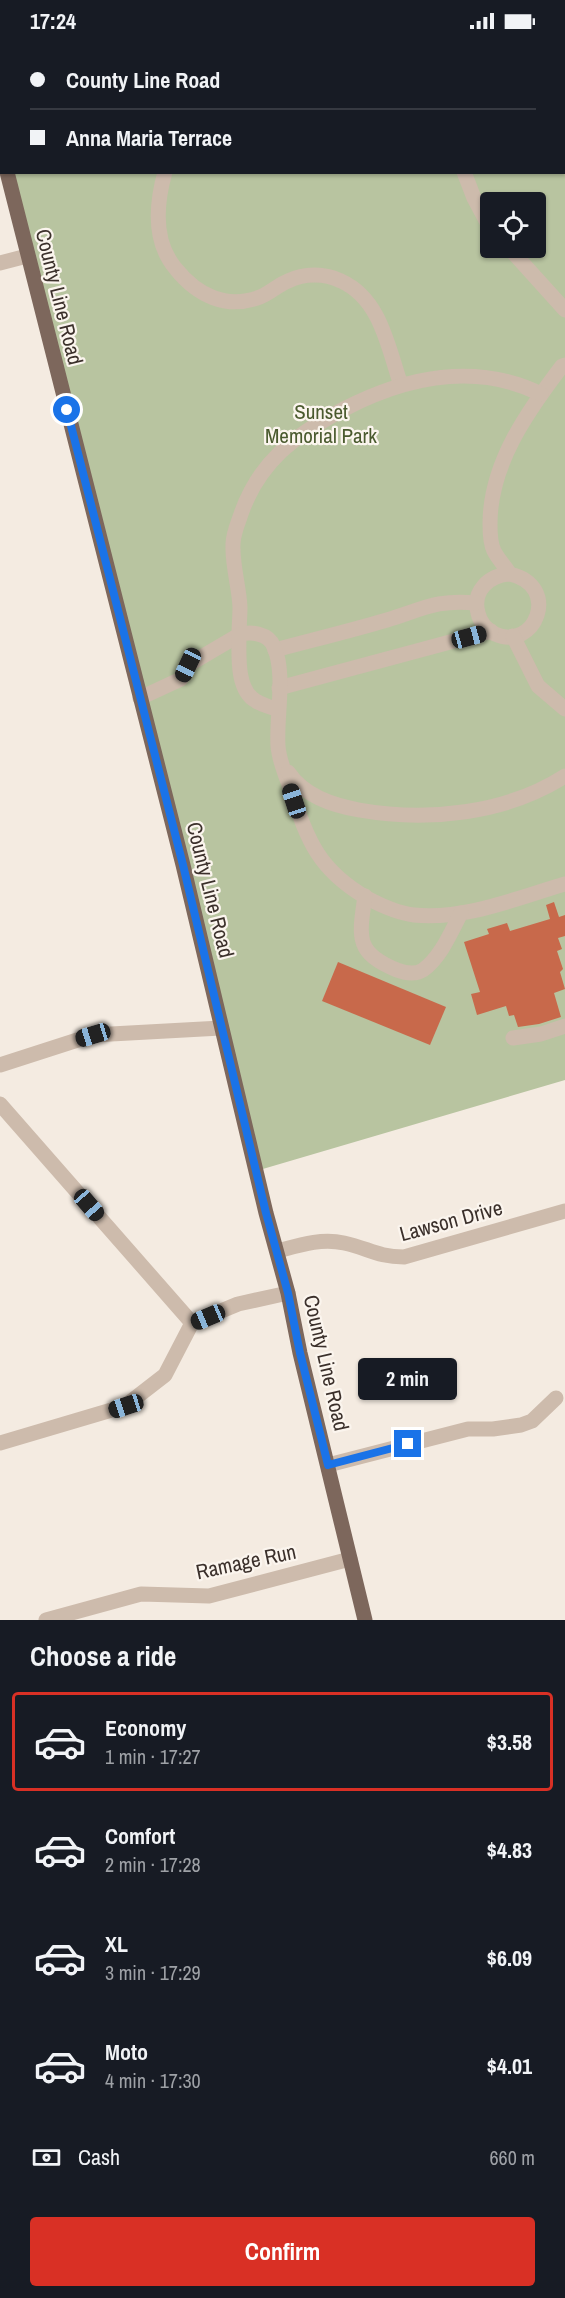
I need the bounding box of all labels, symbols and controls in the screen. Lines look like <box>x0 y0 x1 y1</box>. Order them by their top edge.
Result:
text: 17:24 <box>30 6 76 36</box>
text: County Line Road <box>66 65 220 95</box>
text: Anna Maria Terrace <box>66 123 232 153</box>
map controls <box>480 192 546 258</box>
button: locate <box>480 192 546 258</box>
street label: County Line Road <box>29 226 90 368</box>
route start <box>53 396 80 423</box>
park label: Sunset Memorial Park <box>265 397 377 450</box>
car <box>449 624 489 650</box>
car <box>172 645 204 685</box>
car <box>280 781 308 821</box>
street label: County Line Road <box>180 819 241 961</box>
car <box>73 1021 113 1049</box>
car <box>70 1186 108 1224</box>
street label: Lawson Drive <box>396 1193 505 1248</box>
street label: County Line Road <box>297 1292 356 1434</box>
car <box>188 1302 228 1332</box>
callout: 2 min <box>358 1357 458 1399</box>
text: 2 min <box>386 1365 429 1392</box>
car <box>106 1392 146 1420</box>
route end <box>394 1430 421 1457</box>
street label: Ramage Run <box>193 1537 299 1586</box>
text: Choose a ride <box>30 1638 176 1674</box>
text: Economy <box>105 1713 186 1743</box>
icon: car <box>33 1715 87 1769</box>
text: $3.58 <box>487 1727 532 1757</box>
text: 1 min · 17:27 <box>105 1743 201 1770</box>
text: Comfort <box>105 1821 175 1851</box>
icon: car <box>33 1823 87 1877</box>
text: $4.83 <box>487 1835 532 1865</box>
text: 2 min · 17:28 <box>105 1851 201 1878</box>
text: XL <box>105 1929 128 1959</box>
icon: car <box>33 1931 87 1985</box>
text: $6.09 <box>487 1943 532 1973</box>
text: 3 min · 17:29 <box>105 1959 201 1986</box>
text: Moto <box>105 2037 148 2067</box>
icon: car <box>33 2039 87 2093</box>
text: $4.01 <box>487 2051 532 2081</box>
text: 4 min · 17:30 <box>105 2067 201 2094</box>
icon: cash <box>30 2141 63 2174</box>
text: Cash <box>78 2142 120 2172</box>
text: 660 m <box>489 2144 535 2171</box>
button: Confirm <box>30 2217 535 2286</box>

